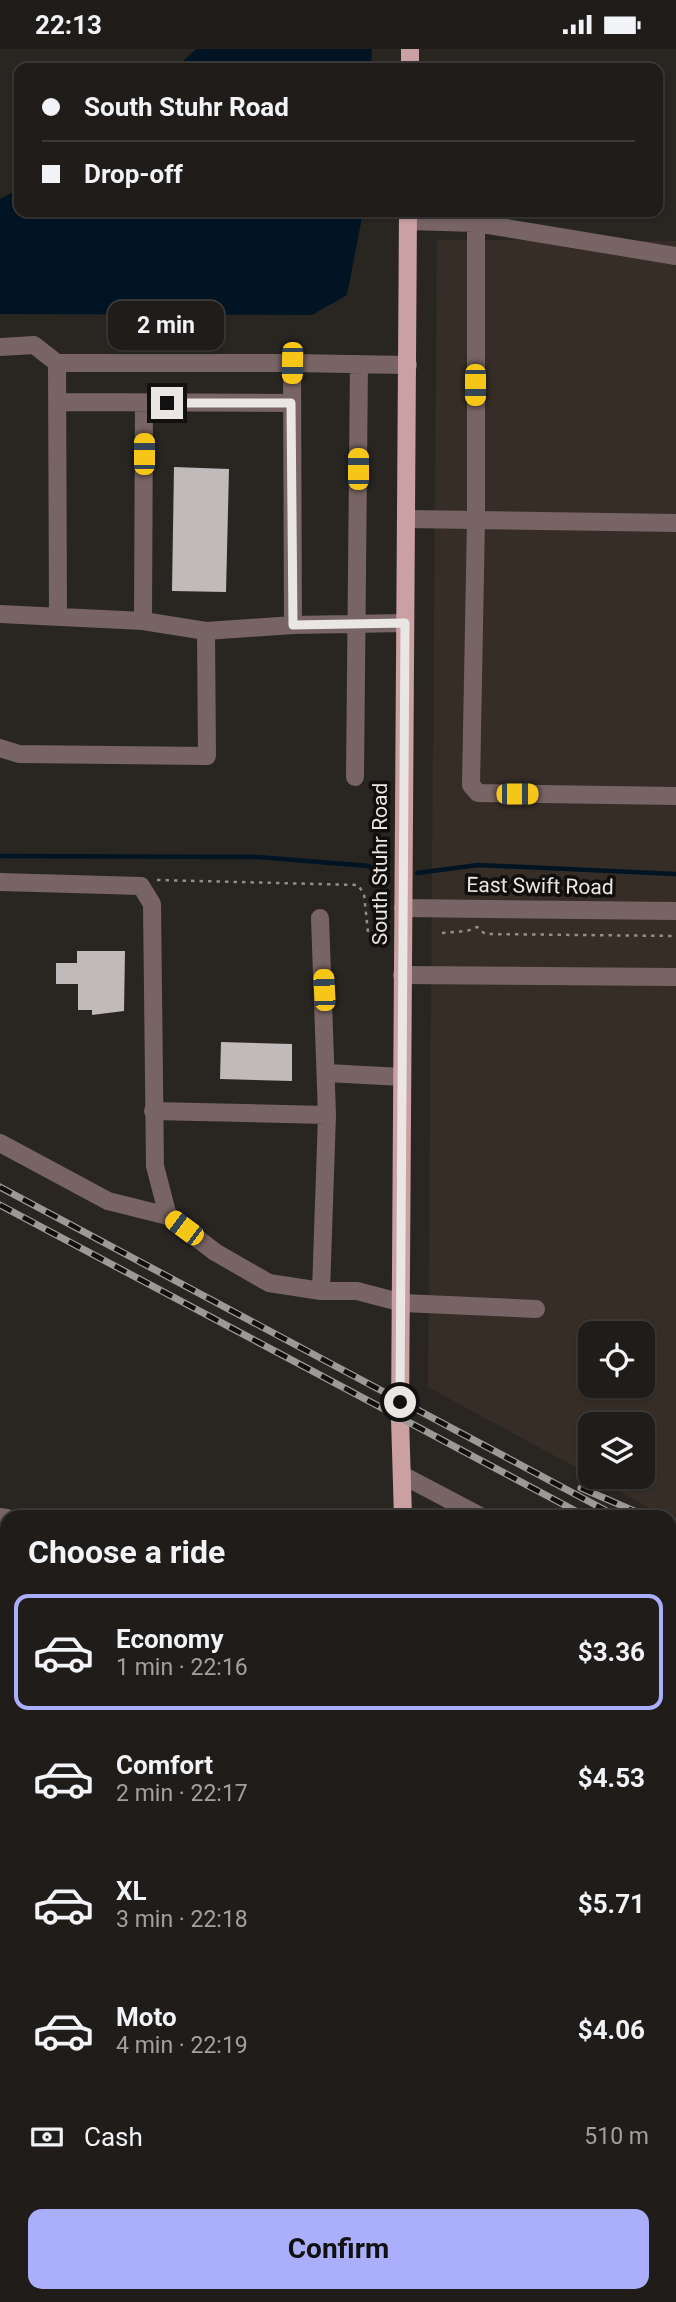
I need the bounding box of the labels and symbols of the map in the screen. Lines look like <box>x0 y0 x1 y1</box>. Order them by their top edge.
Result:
callout: 2 min <box>109 301 225 351</box>
car <box>282 342 303 384</box>
car <box>465 364 486 406</box>
route end <box>151 387 183 419</box>
car <box>134 433 155 475</box>
car <box>348 448 369 490</box>
street label: South Stuhr Road <box>368 783 392 945</box>
car <box>497 784 539 805</box>
street label: East Swift Road <box>466 873 614 899</box>
car <box>313 968 336 1012</box>
car <box>161 1207 208 1249</box>
route start <box>384 1386 416 1418</box>

